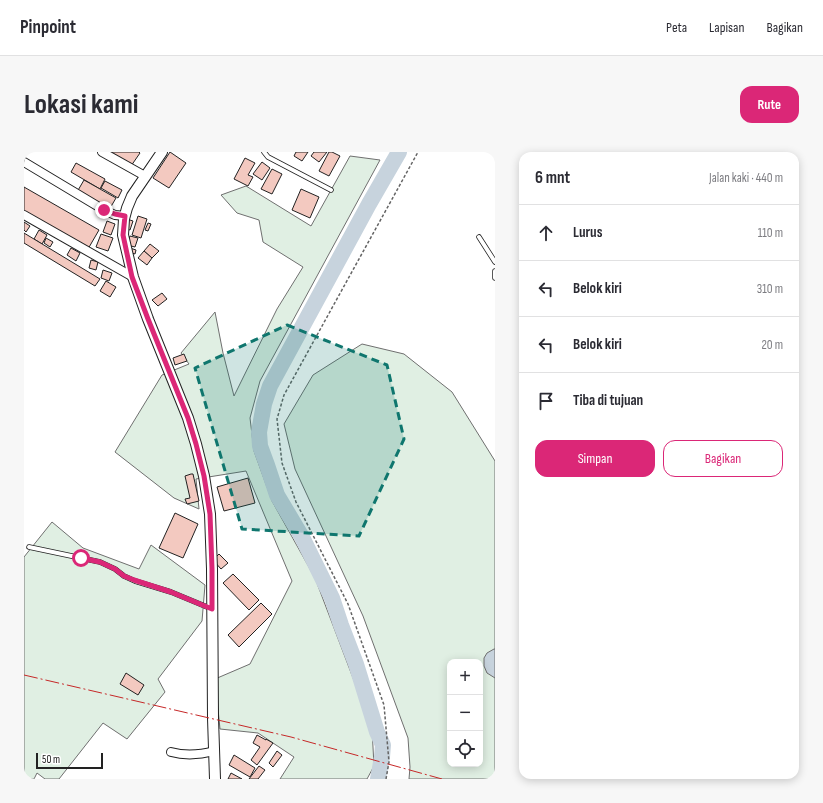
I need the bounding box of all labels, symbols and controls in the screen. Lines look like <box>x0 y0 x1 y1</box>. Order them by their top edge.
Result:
text: Pinpoint <box>20 16 76 39</box>
text: Peta <box>666 19 687 36</box>
text: Lapisan <box>709 19 744 36</box>
text: Bagikan <box>766 19 803 36</box>
button: Rute <box>740 86 799 123</box>
text: Lokasi kami <box>24 88 138 121</box>
text: 6 mnt <box>535 168 570 188</box>
text: Jalan kaki · 440 m <box>709 170 783 186</box>
route end <box>95 201 113 219</box>
icon: ahead <box>535 222 557 244</box>
text: Lurus <box>573 223 602 242</box>
text: 110 m <box>758 225 783 241</box>
icon: left <box>535 278 557 300</box>
text: Belok kiri <box>573 279 622 298</box>
text: 310 m <box>757 281 783 297</box>
icon: left <box>535 334 557 356</box>
text: Belok kiri <box>573 335 622 354</box>
text: 20 m <box>761 337 783 353</box>
icon: arrive <box>535 390 557 412</box>
text: Tiba di tujuan <box>573 391 643 410</box>
button: Simpan <box>535 440 655 477</box>
button: Bagikan <box>663 440 783 477</box>
route start <box>72 549 90 567</box>
map controls <box>447 659 483 767</box>
button: + <box>447 659 483 695</box>
button: − <box>447 695 483 731</box>
button: locate <box>447 731 483 767</box>
scale bar <box>36 751 103 770</box>
text: 50 m <box>42 753 60 766</box>

